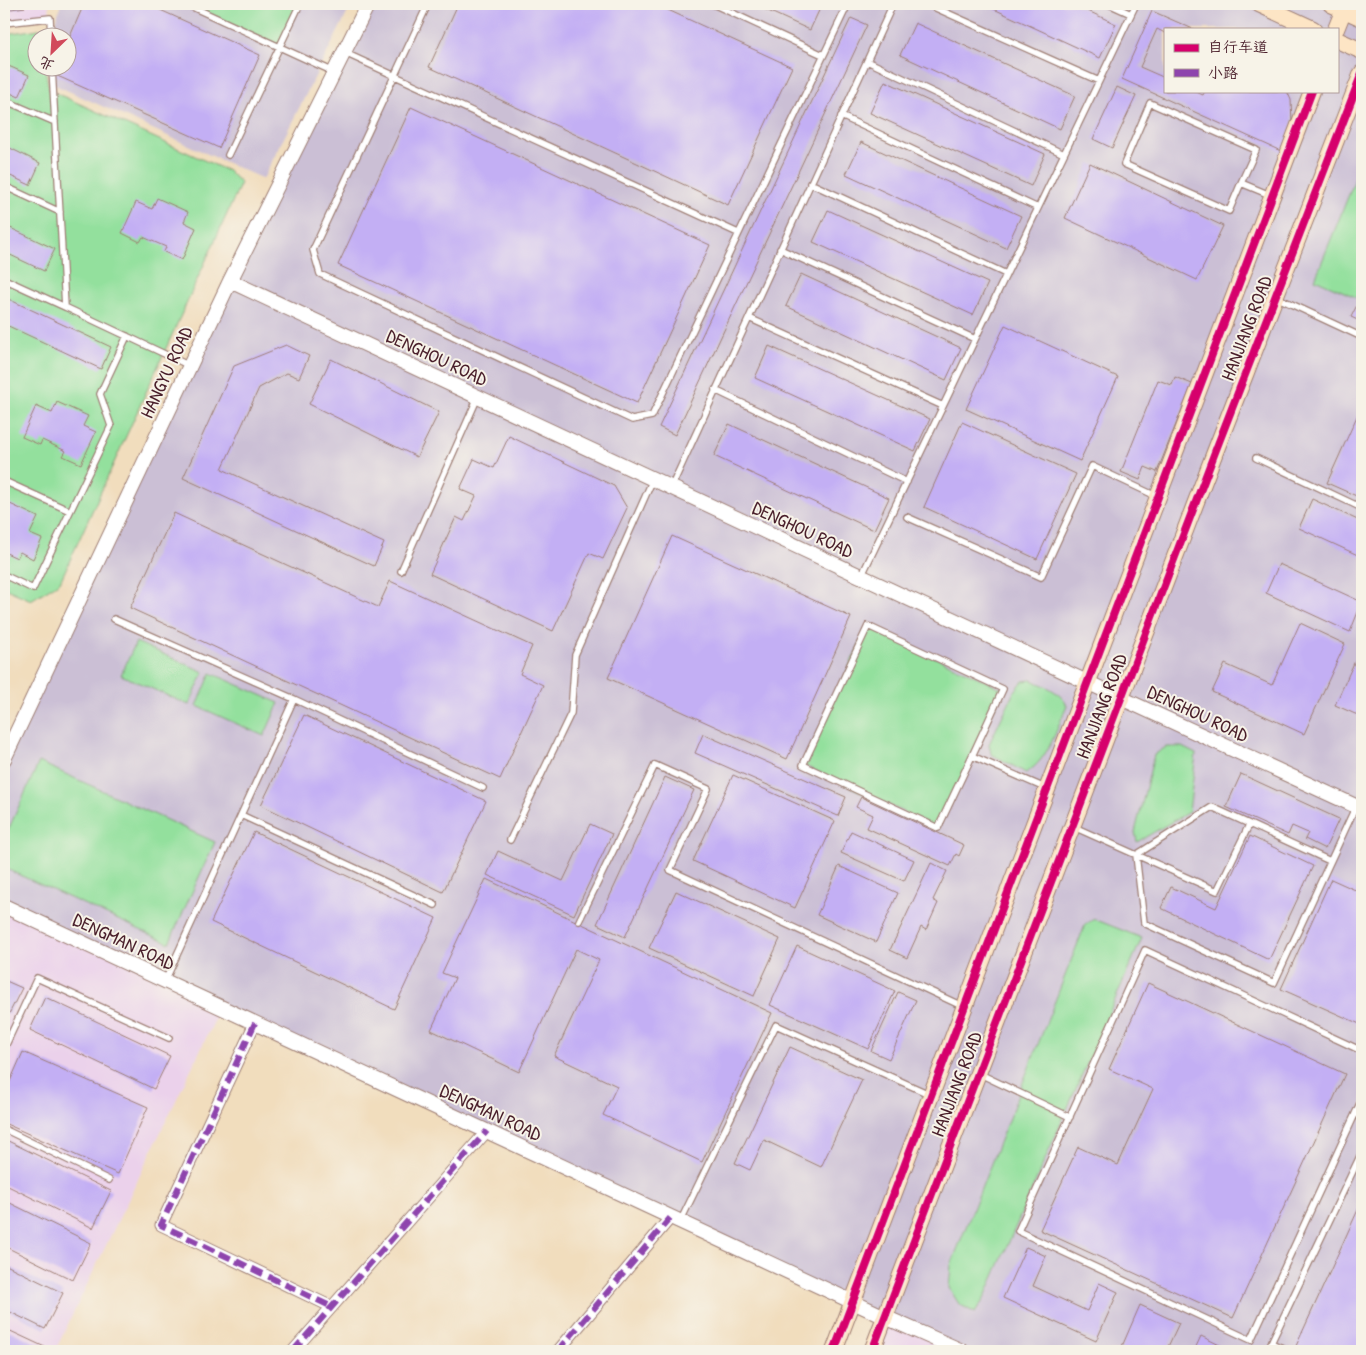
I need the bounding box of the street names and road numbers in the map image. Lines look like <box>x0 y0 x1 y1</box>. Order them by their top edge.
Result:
street label: HANJIANG ROAD <box>1214 272 1278 384</box>
street label: HANGYU ROAD <box>133 322 199 422</box>
street label: DENGHOU ROAD <box>382 322 492 392</box>
street label: DENGHOU ROAD <box>748 494 858 564</box>
street label: HANJIANG ROAD <box>1069 650 1133 762</box>
street label: DENGHOU ROAD <box>1143 678 1253 748</box>
street label: DENGMAN ROAD <box>69 906 179 976</box>
street label: HANJIANG ROAD <box>924 1028 988 1140</box>
street label: DENGMAN ROAD <box>436 1077 546 1147</box>

